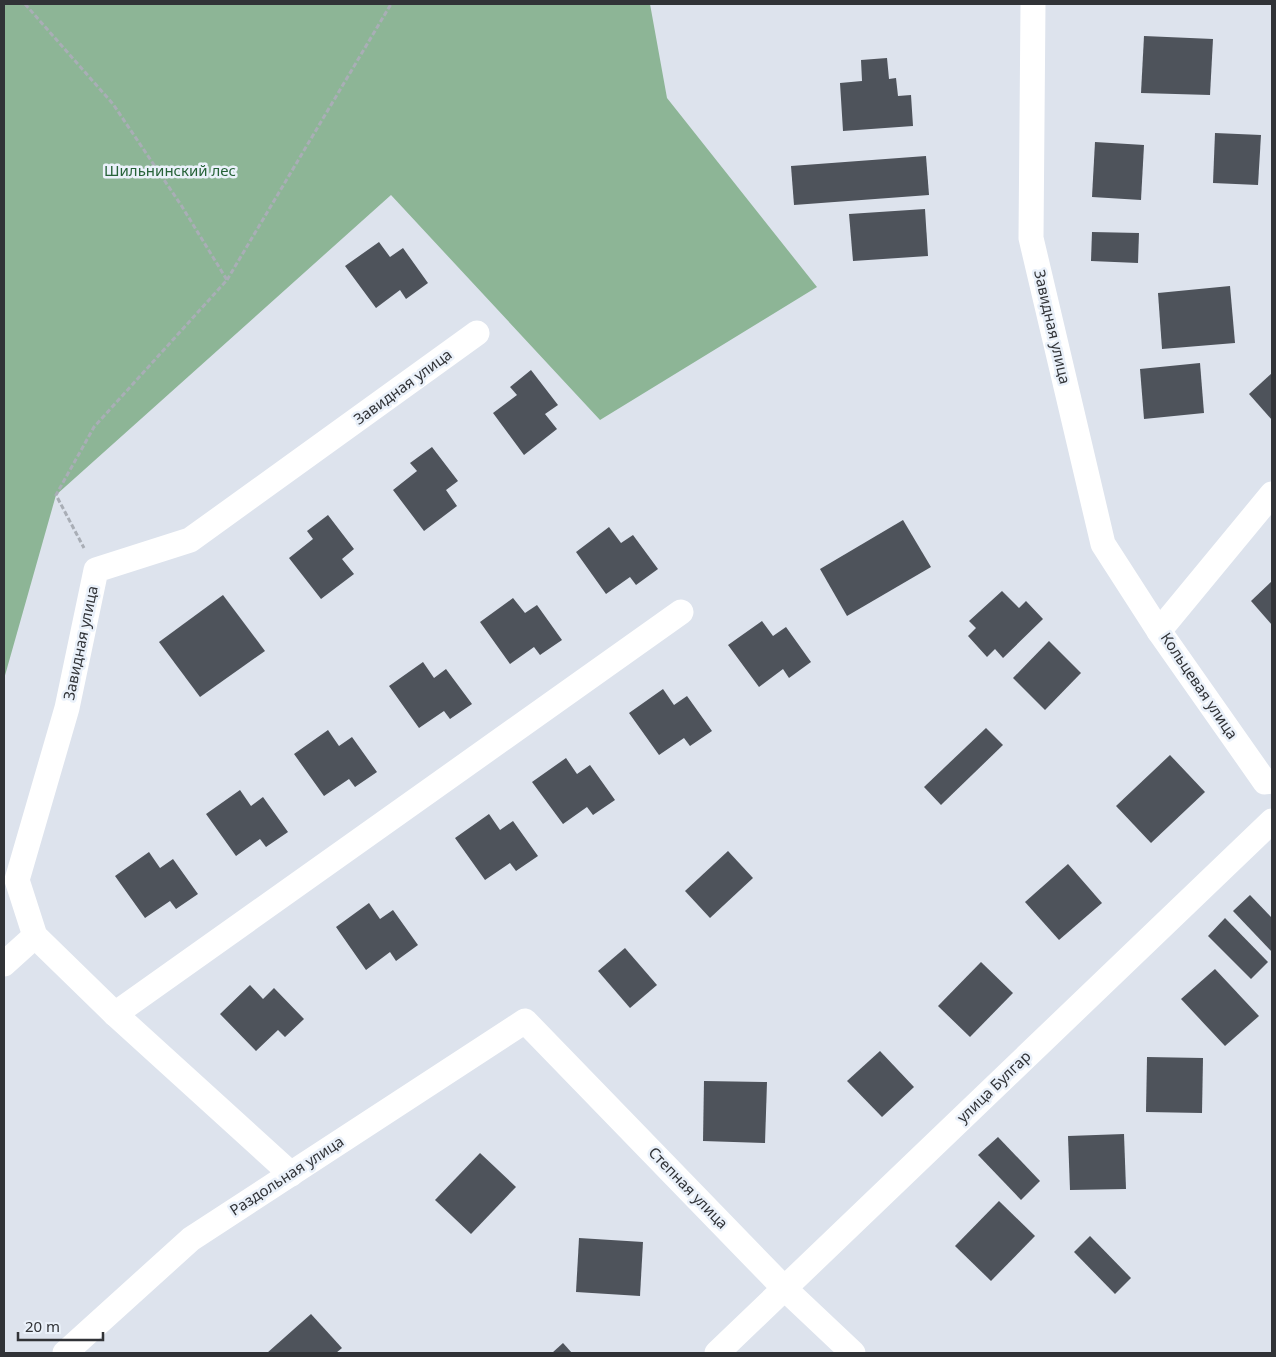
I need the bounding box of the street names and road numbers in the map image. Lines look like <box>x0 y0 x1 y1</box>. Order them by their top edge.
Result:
street label: Завидная улица <box>1030 268 1076 386</box>
street label: Завидная улица <box>349 344 455 429</box>
street label: Завидная улица <box>58 584 102 702</box>
street label: Кольцевая улица <box>1157 628 1243 743</box>
street label: улица Булгар <box>952 1046 1034 1127</box>
street label: Раздольная улица <box>226 1131 347 1219</box>
street label: Степная улица <box>645 1142 733 1233</box>

